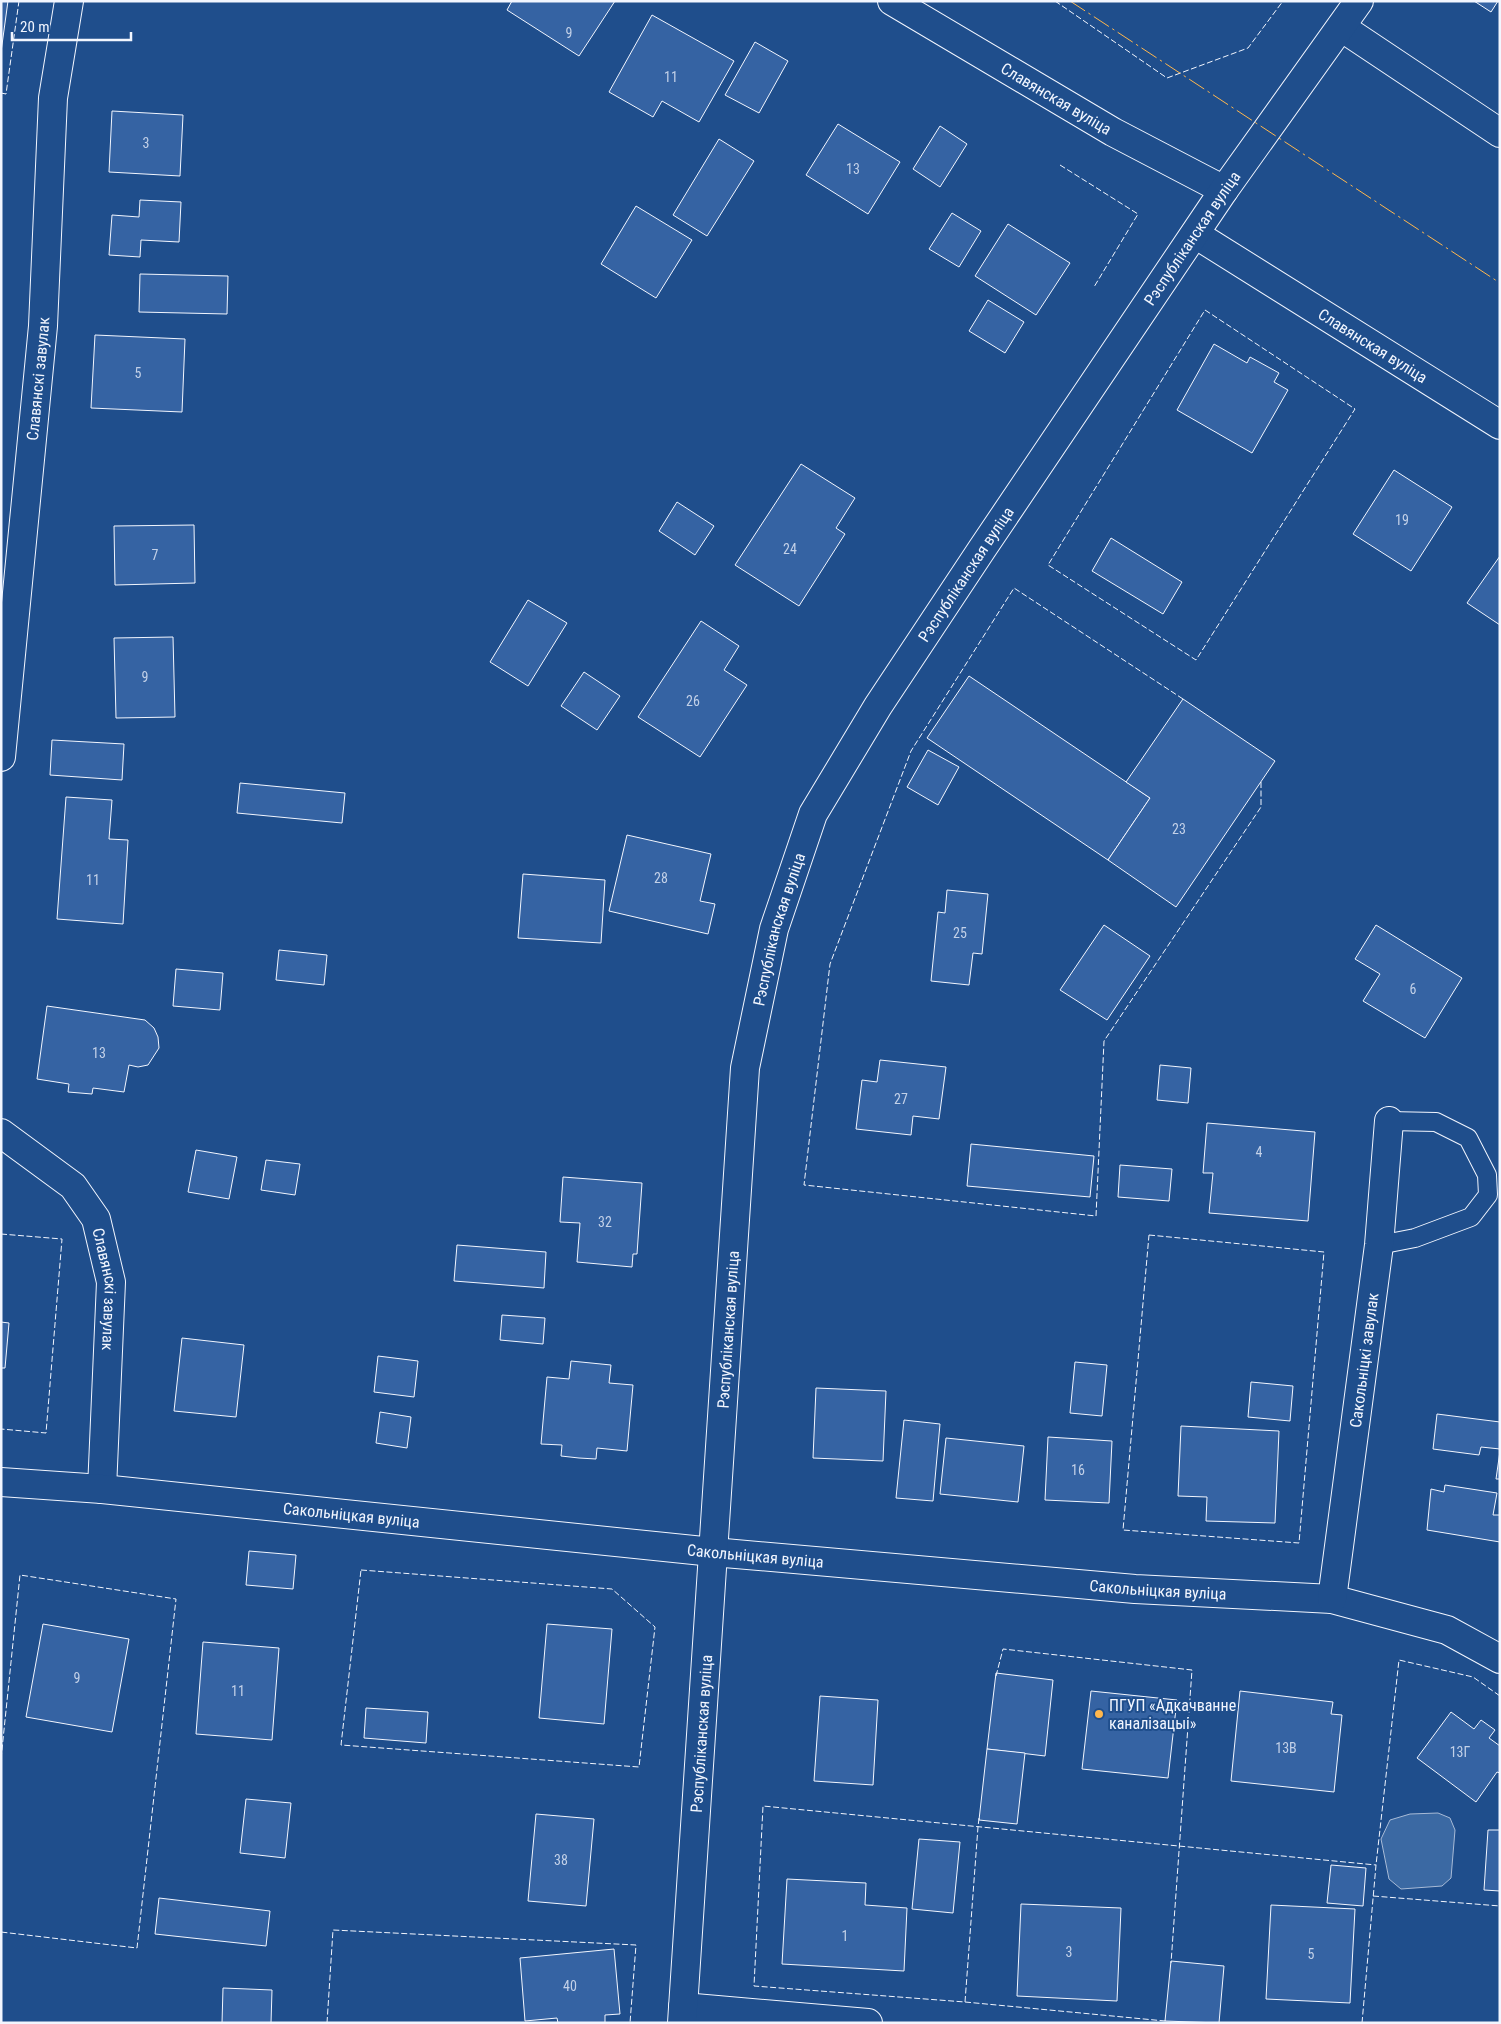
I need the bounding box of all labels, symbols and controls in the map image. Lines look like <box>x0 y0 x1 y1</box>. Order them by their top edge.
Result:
scale bar <box>12 10 131 42</box>
text: 20 m <box>20 18 50 36</box>
house number: 9 <box>566 25 572 41</box>
street label: Славянская вуліца <box>997 59 1115 139</box>
house number: 11 <box>664 69 678 85</box>
house number: 3 <box>143 135 149 151</box>
house number: 13 <box>846 161 860 177</box>
street label: Рэспубліканская вуліца <box>1140 167 1244 309</box>
street label: Славянская вуліца <box>1315 305 1431 387</box>
street label: Славянскі завулак <box>23 316 53 441</box>
house number: 5 <box>135 365 142 381</box>
street label: Рэспубліканская вуліца <box>914 503 1018 645</box>
house number: 19 <box>1395 512 1409 528</box>
house number: 24 <box>783 541 797 557</box>
house number: 7 <box>152 547 159 563</box>
house number: 9 <box>142 669 148 685</box>
house number: 26 <box>686 693 700 709</box>
house number: 23 <box>1172 821 1186 837</box>
street label: Рэспубліканская вуліца <box>749 850 809 1008</box>
house number: 28 <box>654 870 668 886</box>
house number: 11 <box>86 872 100 888</box>
house number: 25 <box>953 925 967 941</box>
house number: 6 <box>1410 981 1417 997</box>
house number: 13 <box>92 1045 106 1061</box>
house number: 27 <box>894 1091 908 1107</box>
house number: 4 <box>1256 1144 1263 1160</box>
house number: 32 <box>598 1214 612 1230</box>
street label: Славянскі завулак <box>88 1226 120 1351</box>
street label: Рэспубліканская вуліца <box>714 1250 743 1409</box>
street label: Сакольніцкі завулак <box>1346 1291 1383 1429</box>
house number: 16 <box>1071 1462 1085 1478</box>
street label: Сакольніцкая вуліца <box>282 1499 421 1532</box>
street label: Сакольніцкая вуліца <box>686 1540 824 1572</box>
street label: Сакольніцкая вуліца <box>1089 1576 1227 1604</box>
street label: Рэспубліканская вуліца <box>687 1654 716 1813</box>
house number: 9 <box>74 1670 80 1686</box>
house number: 11 <box>231 1683 245 1699</box>
place label: ПГУП «Адкачванне каналізацыі» <box>1109 1696 1236 1733</box>
marker: ПГУП «Адкачванне каналізацыі» <box>1093 1708 1105 1720</box>
house number: 13В <box>1275 1740 1297 1756</box>
house number: 13Г <box>1450 1744 1470 1760</box>
house number: 38 <box>554 1852 568 1868</box>
house number: 1 <box>842 1928 848 1944</box>
house number: 3 <box>1066 1944 1072 1960</box>
house number: 5 <box>1308 1946 1315 1962</box>
house number: 40 <box>563 1978 577 1994</box>

